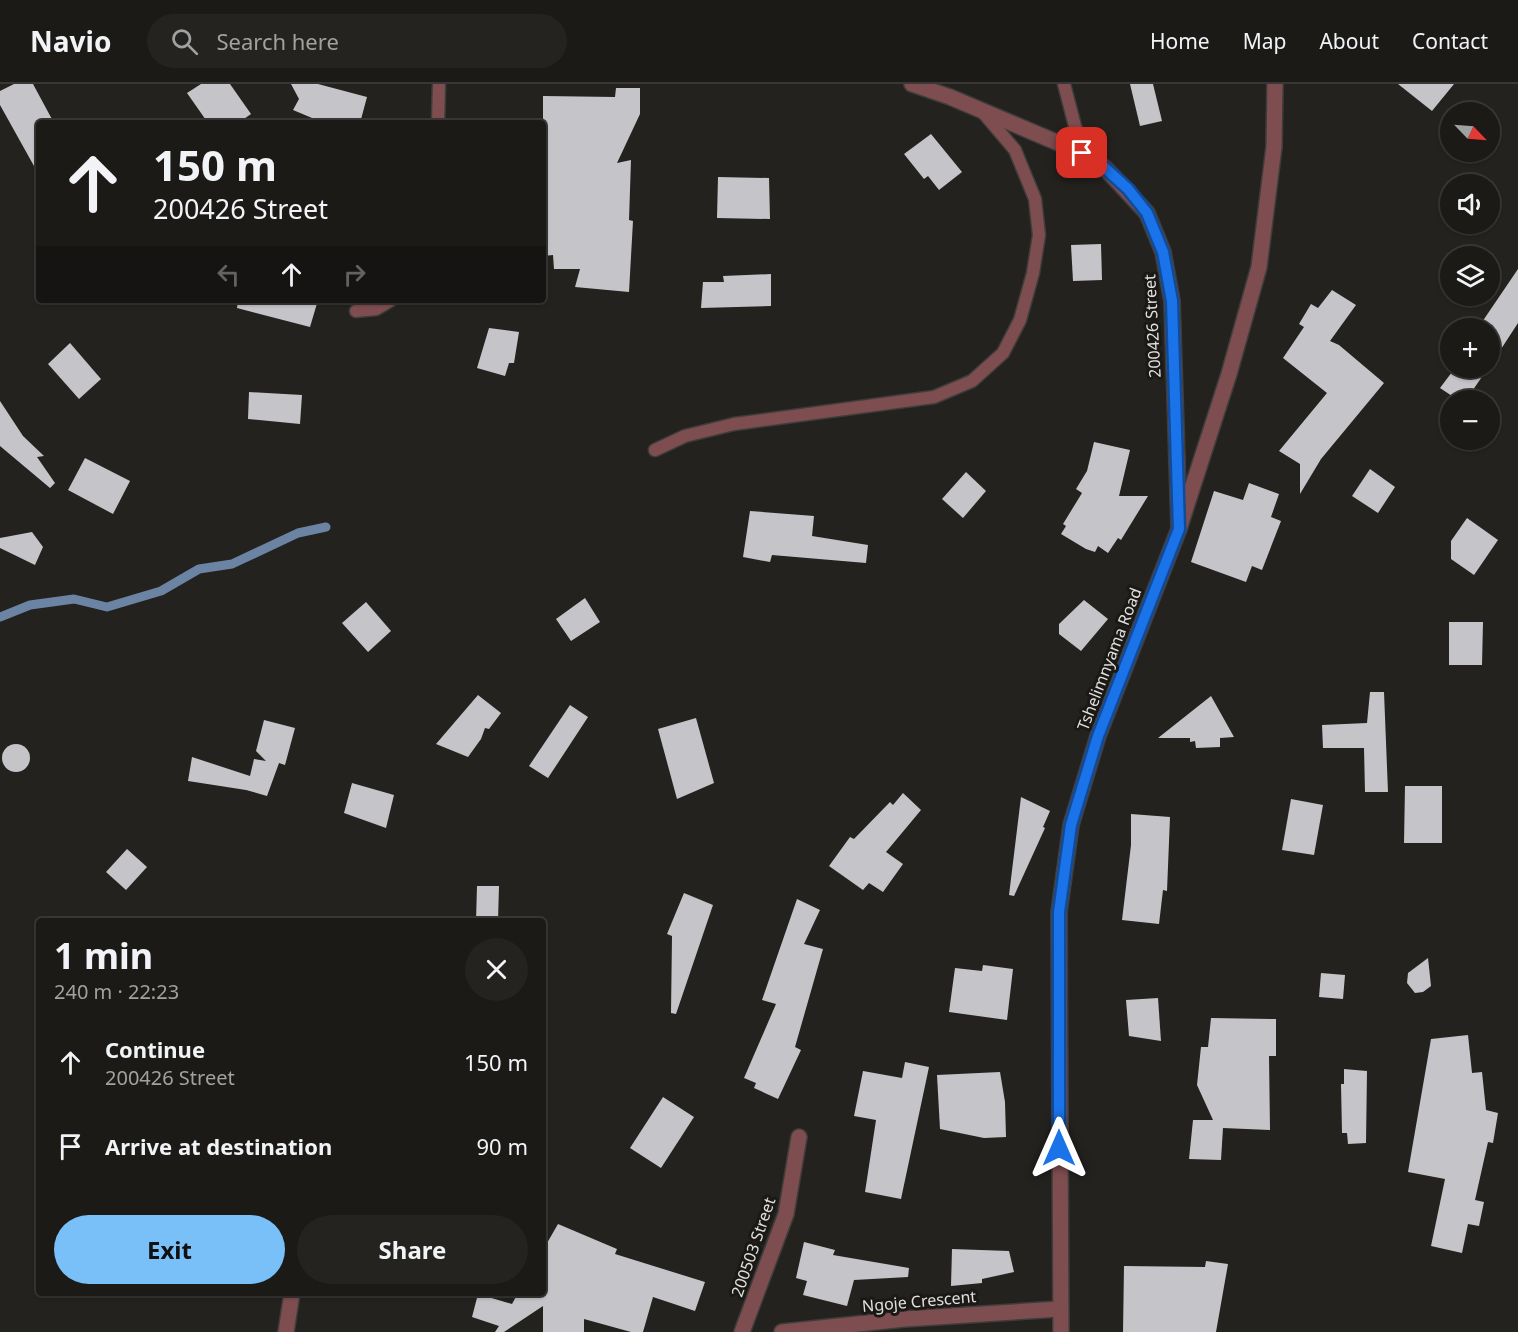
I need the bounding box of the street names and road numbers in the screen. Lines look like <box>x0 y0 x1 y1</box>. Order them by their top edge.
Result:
street label: 200426 Street <box>1138 273 1166 378</box>
street label: Tshelimnyama Road <box>1072 584 1146 734</box>
street label: 200503 Street <box>726 1194 780 1300</box>
street label: Ngoje Crescent <box>861 1285 977 1317</box>

